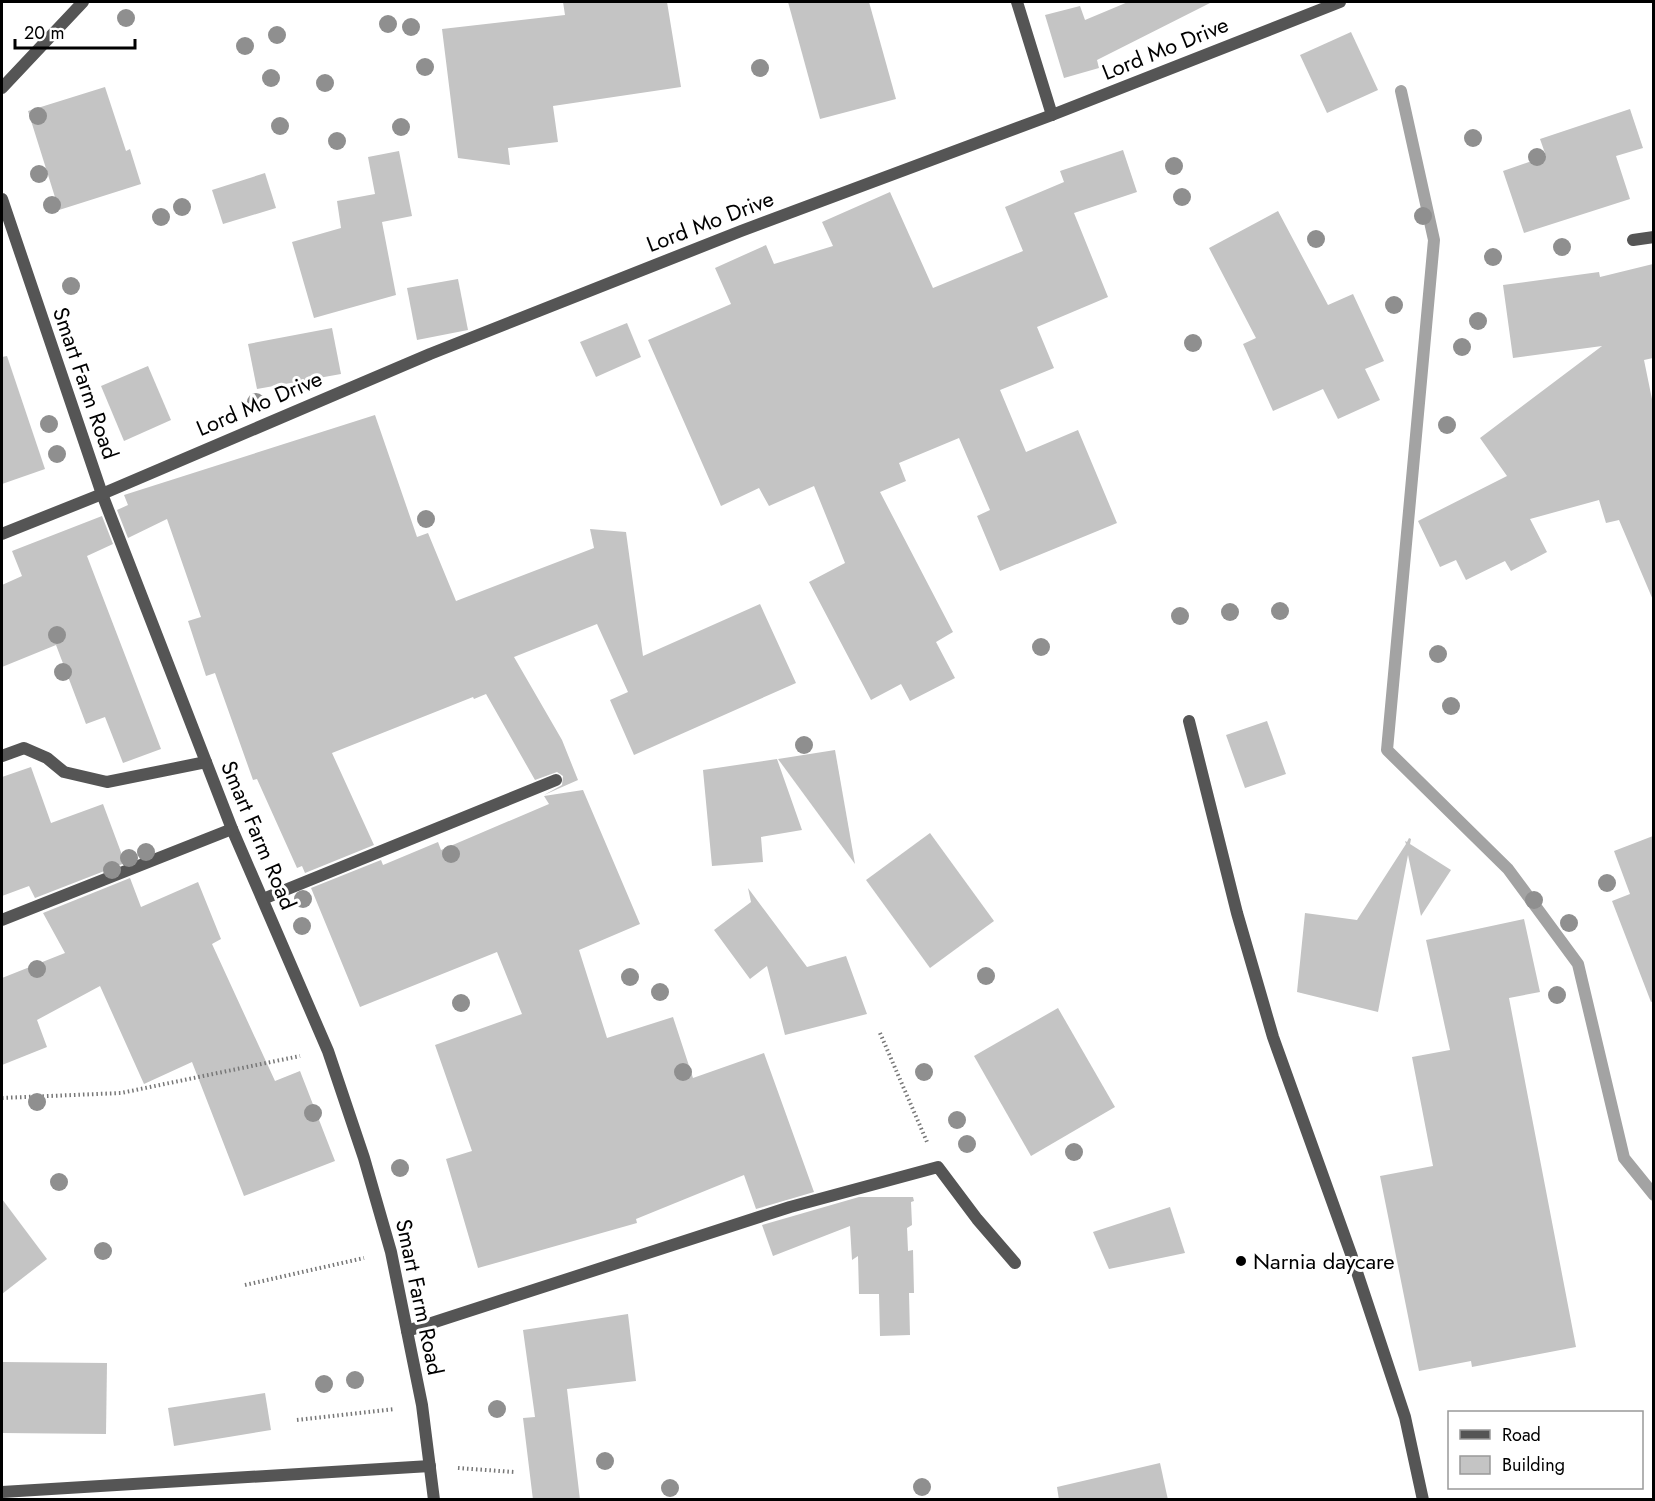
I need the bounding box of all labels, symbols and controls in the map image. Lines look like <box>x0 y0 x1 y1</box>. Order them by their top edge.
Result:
street label: Lord Mo Drive <box>1097 8 1233 88</box>
scale bar <box>15 12 135 50</box>
text: 20 m <box>24 20 64 46</box>
street label: Lord Mo Drive <box>642 182 778 260</box>
street label: Smart Farm Road <box>45 303 127 463</box>
street label: Lord Mo Drive <box>191 362 327 444</box>
street label: Smart Farm Road <box>213 756 305 914</box>
street label: Smart Farm Road <box>388 1216 452 1378</box>
place label: Narnia daycare <box>1253 1245 1395 1277</box>
marker: Narnia daycare <box>1234 1254 1248 1268</box>
legend <box>1448 1411 1643 1489</box>
text: Road <box>1502 1422 1541 1448</box>
text: Building <box>1502 1452 1565 1478</box>

